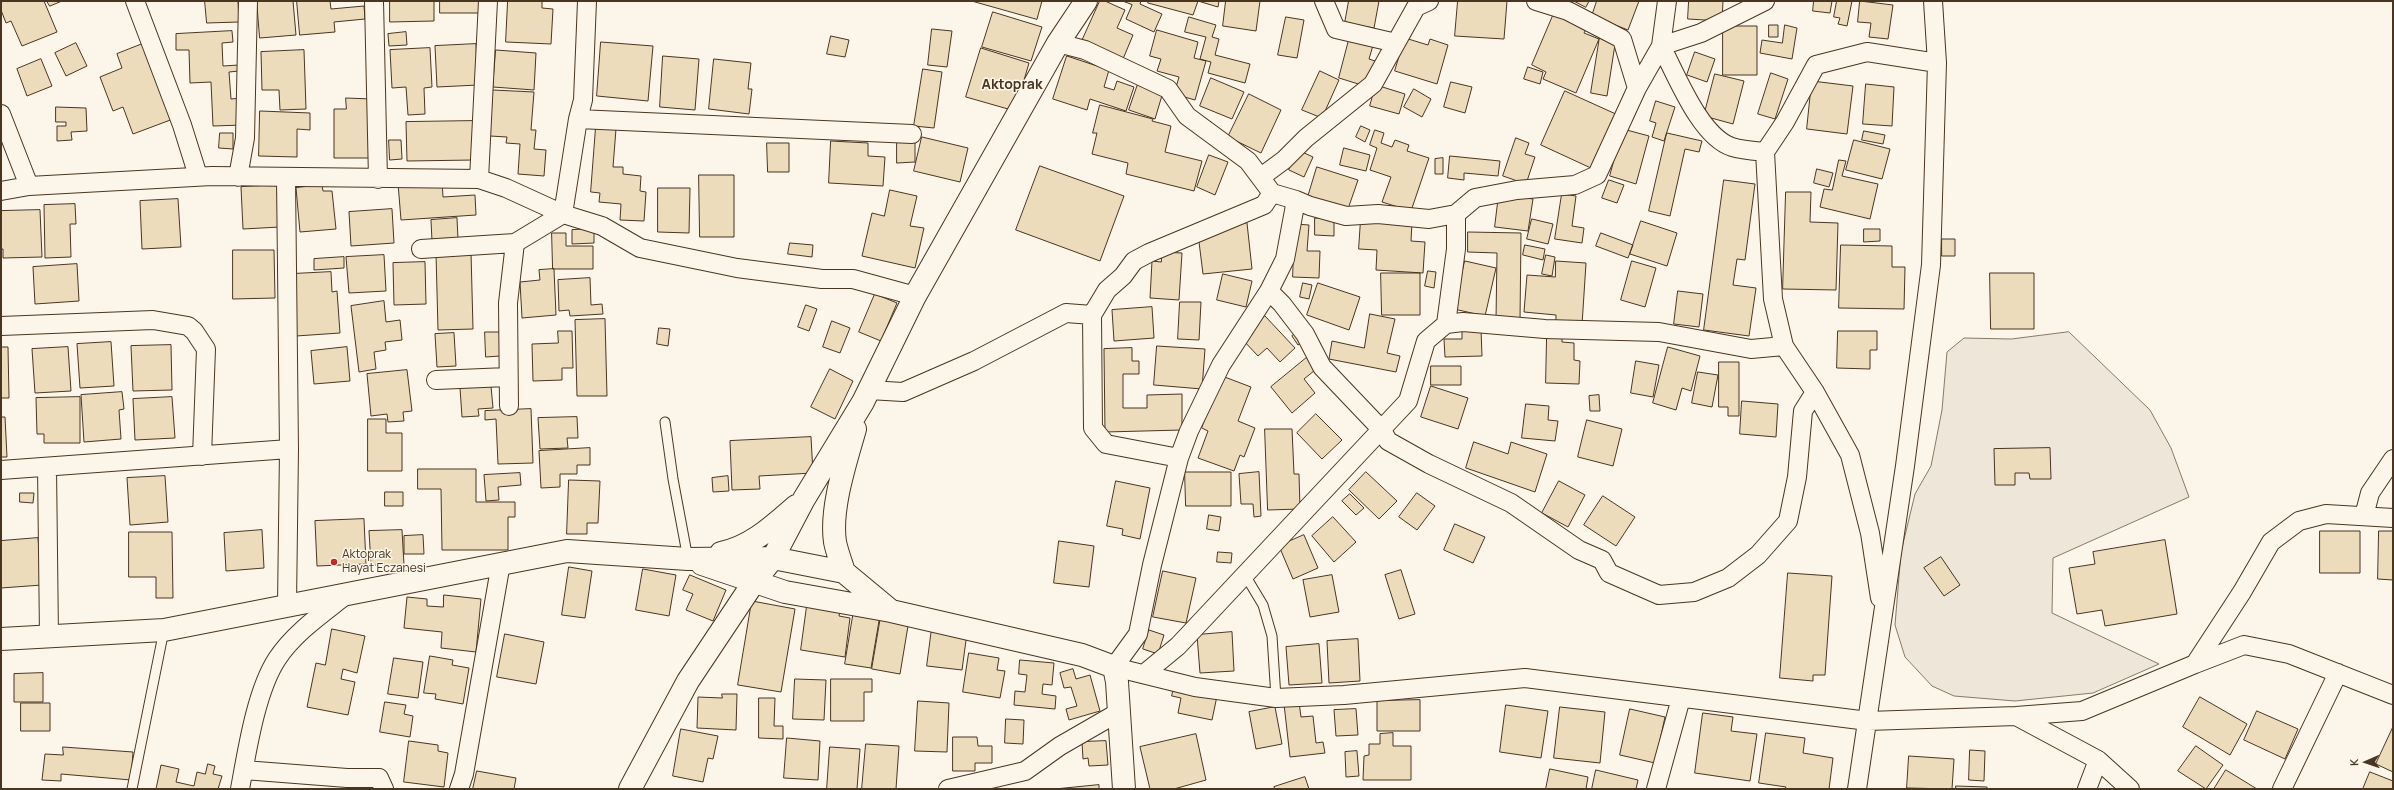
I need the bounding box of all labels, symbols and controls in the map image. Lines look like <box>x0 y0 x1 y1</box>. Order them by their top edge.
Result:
district label: Aktoprak <box>982 77 1042 93</box>
place label: Aktoprak Hayat Eczanesi <box>342 548 426 576</box>
marker: Aktoprak Hayat Eczanesi <box>329 557 339 567</box>
north arrow <box>2346 742 2386 782</box>
text: K <box>2346 759 2361 766</box>

